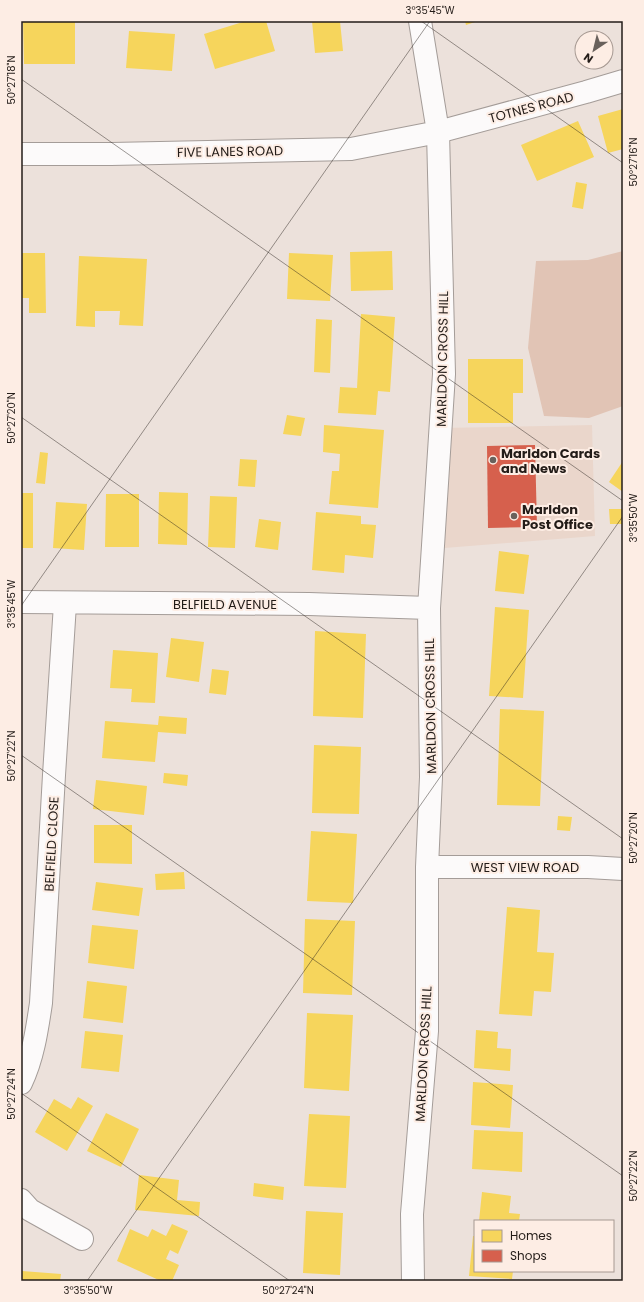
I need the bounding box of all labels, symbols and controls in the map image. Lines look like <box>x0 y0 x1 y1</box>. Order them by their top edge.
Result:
text: 3°35'45"W <box>406 3 455 18</box>
north arrow <box>574 30 614 70</box>
text: N <box>580 49 596 67</box>
text: 50°27'18"N <box>4 56 19 104</box>
street label: TOTNES ROAD <box>487 87 576 128</box>
text: 50°27'16"N <box>626 138 641 186</box>
street label: FIVE LANES ROAD <box>177 141 283 162</box>
street label: MARLDON CROSS HILL <box>432 291 453 427</box>
text: 50°27'20"N <box>4 392 19 444</box>
place label: Marldon Cards and News <box>501 444 600 478</box>
marker: Marldon Cards and News <box>488 455 498 465</box>
text: 3°35'50"W <box>626 493 641 543</box>
place label: Marldon Post Office <box>522 500 593 534</box>
marker: Marldon Post Office <box>509 511 519 521</box>
text: 3°35'45"W <box>4 579 19 629</box>
street label: BELFIELD AVENUE <box>173 595 277 614</box>
street label: MARLDON CROSS HILL <box>420 638 441 774</box>
text: 50°27'22"N <box>4 731 19 781</box>
street label: BELFIELD CLOSE <box>40 796 63 892</box>
text: 50°27'20"N <box>626 812 641 864</box>
street label: WEST VIEW ROAD <box>471 858 579 877</box>
street label: MARLDON CROSS HILL <box>410 985 437 1122</box>
text: 50°27'24"N <box>4 1068 19 1120</box>
text: 50°27'22"N <box>626 1151 641 1201</box>
legend <box>474 1220 614 1272</box>
text: Homes <box>510 1227 552 1244</box>
text: Shops <box>510 1247 547 1264</box>
text: 3°35'50"W <box>64 1283 113 1298</box>
text: 50°27'24"N <box>262 1283 314 1298</box>

